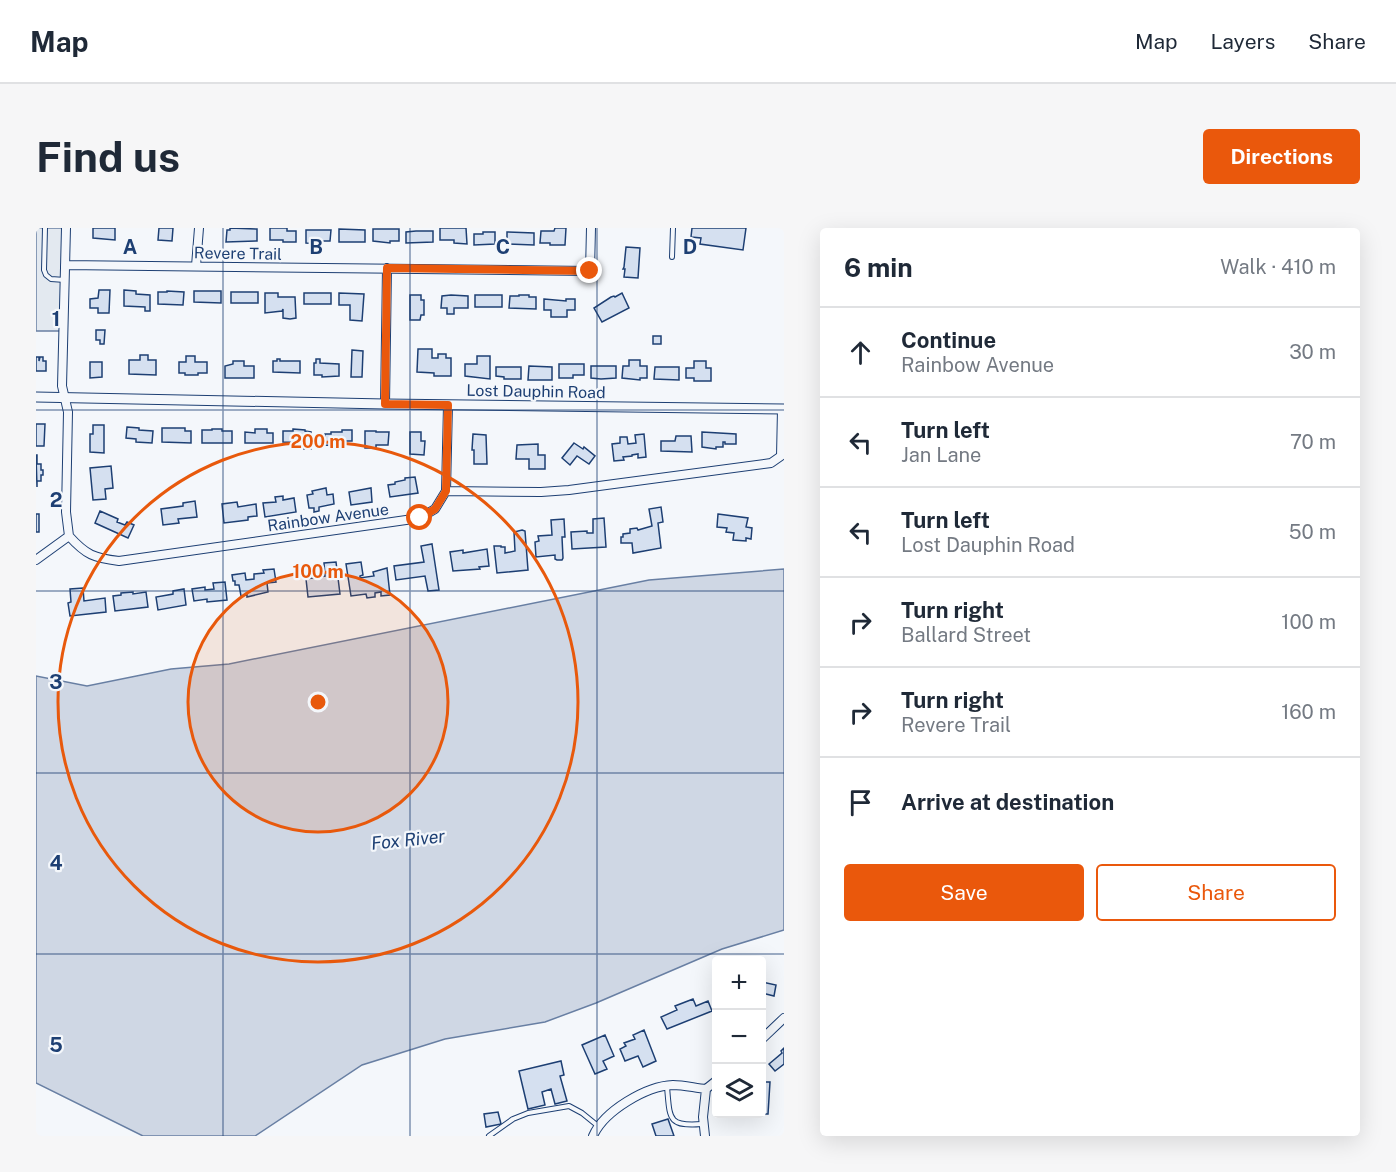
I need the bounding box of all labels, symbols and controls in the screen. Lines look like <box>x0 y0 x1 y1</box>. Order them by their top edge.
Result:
text: Map <box>30 25 89 58</box>
text: Map <box>1135 29 1178 54</box>
text: Layers <box>1211 29 1275 54</box>
text: Share <box>1308 29 1366 54</box>
button: Directions <box>1203 129 1360 184</box>
text: Find us <box>36 132 180 181</box>
text: A <box>123 235 137 259</box>
text: B <box>309 235 323 259</box>
text: C <box>496 235 510 259</box>
text: D <box>683 235 697 259</box>
street label: Revere Trail <box>194 243 282 264</box>
text: 6 min <box>844 252 913 283</box>
text: Walk · 410 m <box>1220 255 1336 279</box>
route end <box>576 257 602 283</box>
text: 1 <box>52 307 60 331</box>
text: Continue <box>901 327 996 353</box>
icon: ahead <box>844 336 877 369</box>
text: 30 m <box>1289 340 1336 364</box>
text: Rainbow Avenue <box>901 353 1054 377</box>
street label: Lost Dauphin Road <box>466 381 606 402</box>
text: Turn left <box>901 417 990 443</box>
icon: left <box>844 426 877 459</box>
text: 70 m <box>1290 430 1336 454</box>
text: 200 m <box>291 431 345 452</box>
text: Jan Lane <box>901 443 981 467</box>
text: 2 <box>50 488 62 512</box>
street label: Rainbow Avenue <box>266 500 390 535</box>
route start <box>406 504 432 530</box>
text: Turn left <box>901 507 990 533</box>
icon: left <box>844 516 877 549</box>
text: 50 m <box>1289 520 1336 544</box>
text: Lost Dauphin Road <box>901 533 1075 557</box>
text: 100 m <box>292 561 344 582</box>
text: Turn right <box>901 597 1004 623</box>
icon: right <box>844 606 877 639</box>
text: 100 m <box>1281 610 1336 634</box>
text: Ballard Street <box>901 623 1031 647</box>
text: 3 <box>49 670 63 694</box>
text: Turn right <box>901 687 1004 713</box>
centre of rings <box>308 692 328 712</box>
icon: right <box>844 696 877 729</box>
text: 160 m <box>1281 700 1336 724</box>
text: Revere Trail <box>901 713 1011 737</box>
icon: arrive <box>844 786 877 819</box>
text: Arrive at destination <box>901 789 1114 815</box>
water label: Fox River <box>370 825 446 854</box>
text: 4 <box>49 851 63 875</box>
button: Save <box>844 864 1084 921</box>
button: Share <box>1096 864 1336 921</box>
map controls <box>712 956 766 1118</box>
button: + <box>712 956 766 1010</box>
button: − <box>712 1010 766 1064</box>
text: 5 <box>49 1033 63 1057</box>
button: layers <box>712 1064 766 1118</box>

